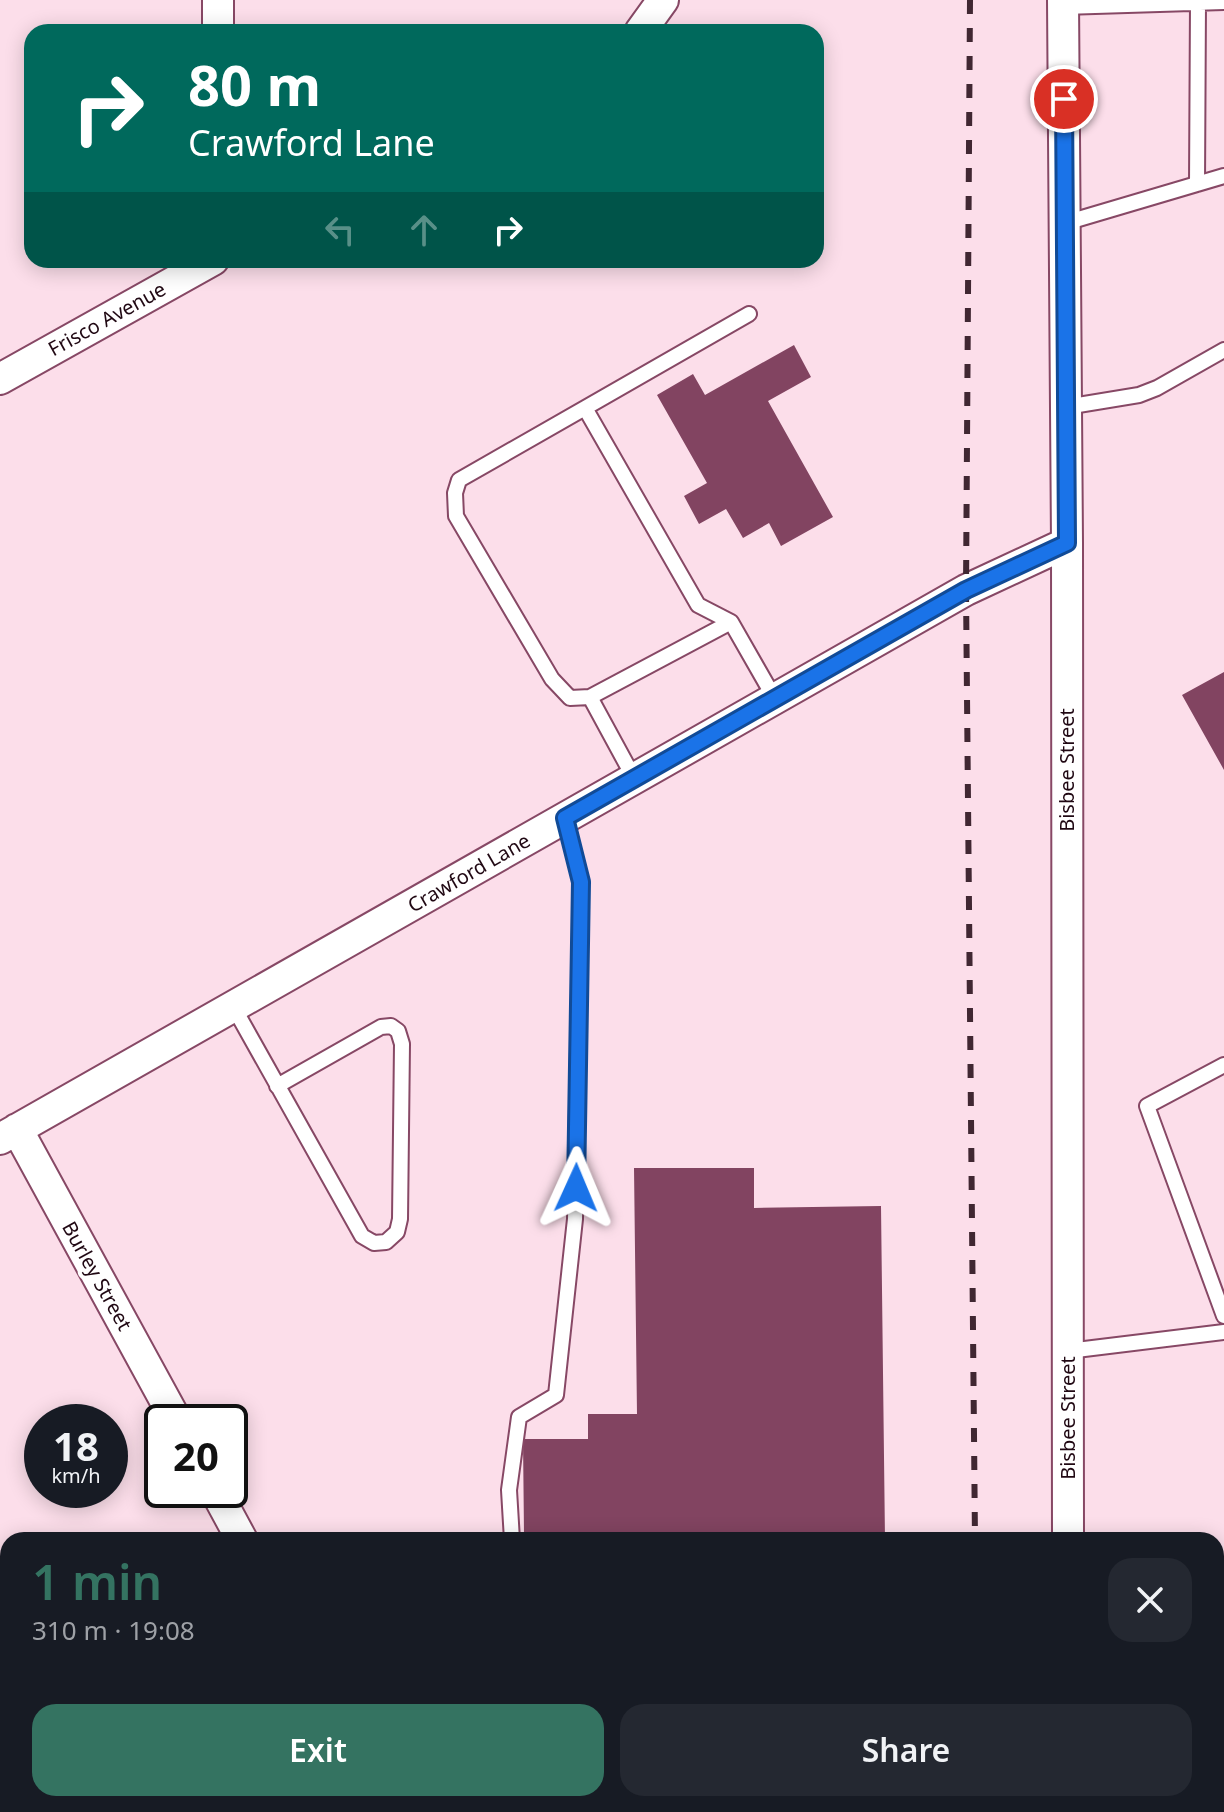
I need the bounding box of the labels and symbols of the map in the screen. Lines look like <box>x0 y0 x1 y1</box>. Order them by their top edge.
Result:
pin <box>1030 65 1098 133</box>
street label: Frisco Avenue <box>43 275 170 362</box>
street label: Bisbee Street <box>1053 708 1080 832</box>
street label: Crawford Lane <box>403 827 535 919</box>
position arrow <box>534 1146 618 1230</box>
street label: Burley Street <box>56 1216 139 1335</box>
street label: Bisbee Street <box>1054 1356 1081 1480</box>
speed limit sign: 20 <box>144 1404 248 1508</box>

